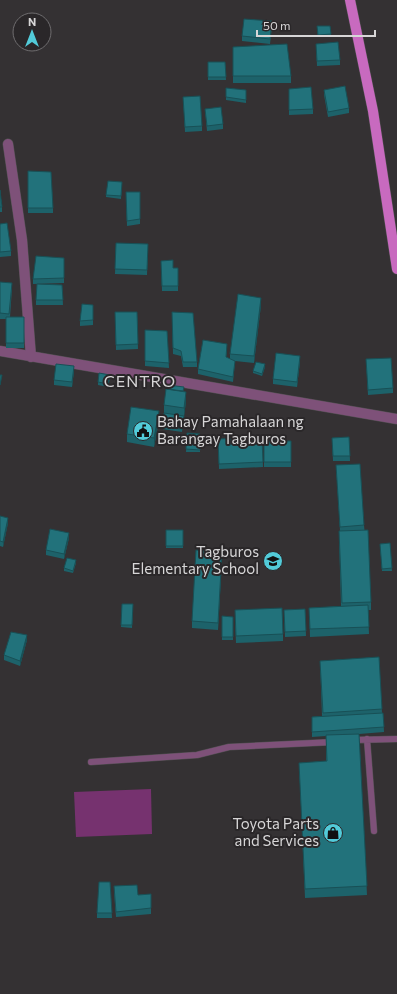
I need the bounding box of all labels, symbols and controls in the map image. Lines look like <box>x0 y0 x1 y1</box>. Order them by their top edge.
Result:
north arrow <box>12 12 52 52</box>
scale bar <box>257 12 375 38</box>
text: N <box>28 15 36 28</box>
text: 50 m <box>263 18 291 32</box>
district label: CENTRO <box>104 371 176 390</box>
place label: Bahay Pamahalaan ng Barangay Tagburos <box>157 412 304 447</box>
public building icon: Bahay Pamahalaan ng Barangay Tagburos <box>132 420 154 442</box>
place label: Tagburos Elementary School <box>132 542 259 577</box>
school or university icon: Tagburos Elementary School <box>262 550 284 572</box>
place label: Toyota Parts and Services <box>232 814 319 849</box>
shop icon: Toyota Parts and Services <box>322 822 344 844</box>

